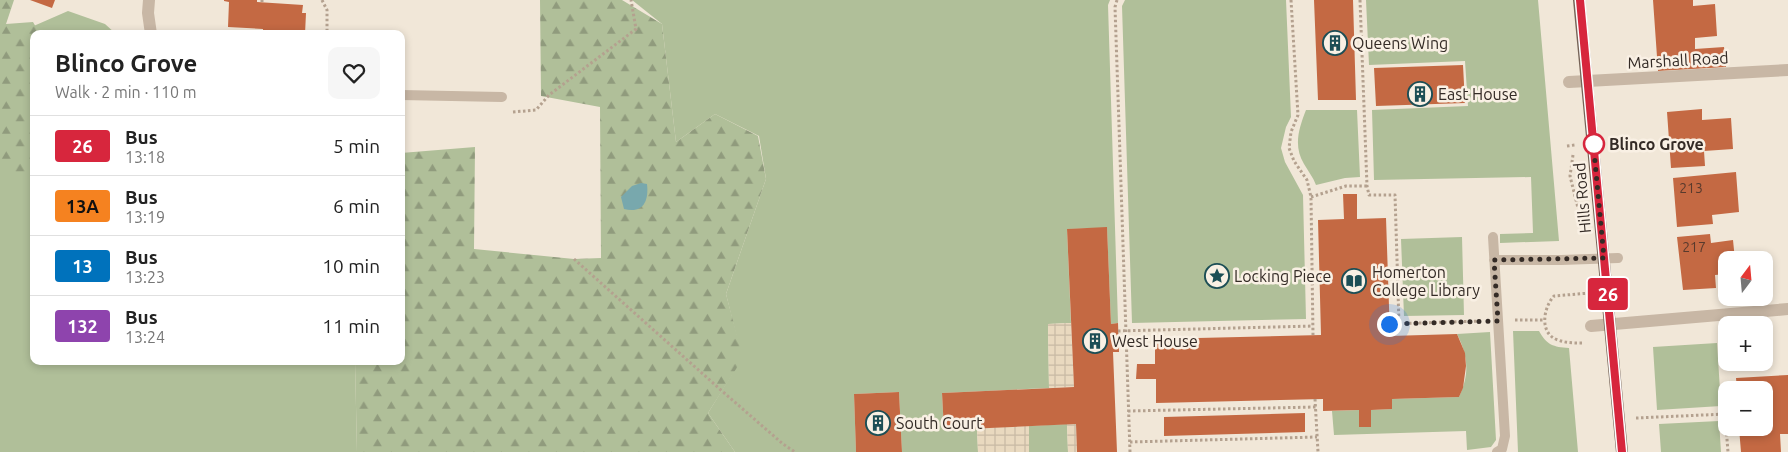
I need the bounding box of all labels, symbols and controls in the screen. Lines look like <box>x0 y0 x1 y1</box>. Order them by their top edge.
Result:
building icon: Queens Wing <box>1322 30 1348 56</box>
place label: Queens Wing <box>1352 34 1448 52</box>
button: heart <box>328 47 380 99</box>
street label: Marshall Road <box>1627 48 1729 72</box>
text: Blinco Grove <box>55 50 197 77</box>
building icon: East House <box>1407 81 1433 107</box>
text: Walk · 2 min · 110 m <box>55 83 197 101</box>
place label: East House <box>1438 85 1518 103</box>
text: Bus <box>125 126 158 148</box>
marker: Blinco Grove <box>1583 133 1605 155</box>
text: 5 min <box>333 135 380 157</box>
place label: Blinco Grove <box>1609 135 1704 153</box>
text: 26 <box>72 136 93 156</box>
text: 13:18 <box>125 148 165 166</box>
street label: Hills Road <box>1570 162 1594 234</box>
house number: 213 <box>1679 180 1703 196</box>
text: Bus <box>125 186 158 208</box>
text: 6 min <box>333 195 380 217</box>
text: 13A <box>66 196 99 216</box>
text: 13:19 <box>125 208 165 226</box>
house number: 217 <box>1682 239 1706 255</box>
text: Bus <box>125 246 158 268</box>
north arrow <box>1718 251 1772 306</box>
map controls <box>1718 251 1773 436</box>
text: 10 min <box>322 255 380 277</box>
text: 13 <box>72 256 93 276</box>
place icon: Locking Piece <box>1204 263 1230 289</box>
place label: Homerton College Library <box>1372 263 1480 299</box>
place label: Locking Piece <box>1234 267 1331 285</box>
text: 13:23 <box>125 268 165 286</box>
library icon: Homerton College Library <box>1341 268 1367 294</box>
line badge: 26 <box>1586 278 1630 310</box>
text: 26 <box>1598 284 1618 304</box>
text: Bus <box>125 306 158 328</box>
your location <box>1377 312 1402 337</box>
text: 11 min <box>322 315 380 337</box>
text: 132 <box>67 316 98 336</box>
button: + <box>1718 316 1773 371</box>
text: 13:24 <box>125 328 165 346</box>
building icon: West House <box>1082 328 1108 354</box>
place label: West House <box>1112 332 1198 350</box>
button: − <box>1718 381 1773 436</box>
building icon: South Court <box>865 410 891 436</box>
place label: South Court <box>896 414 983 432</box>

